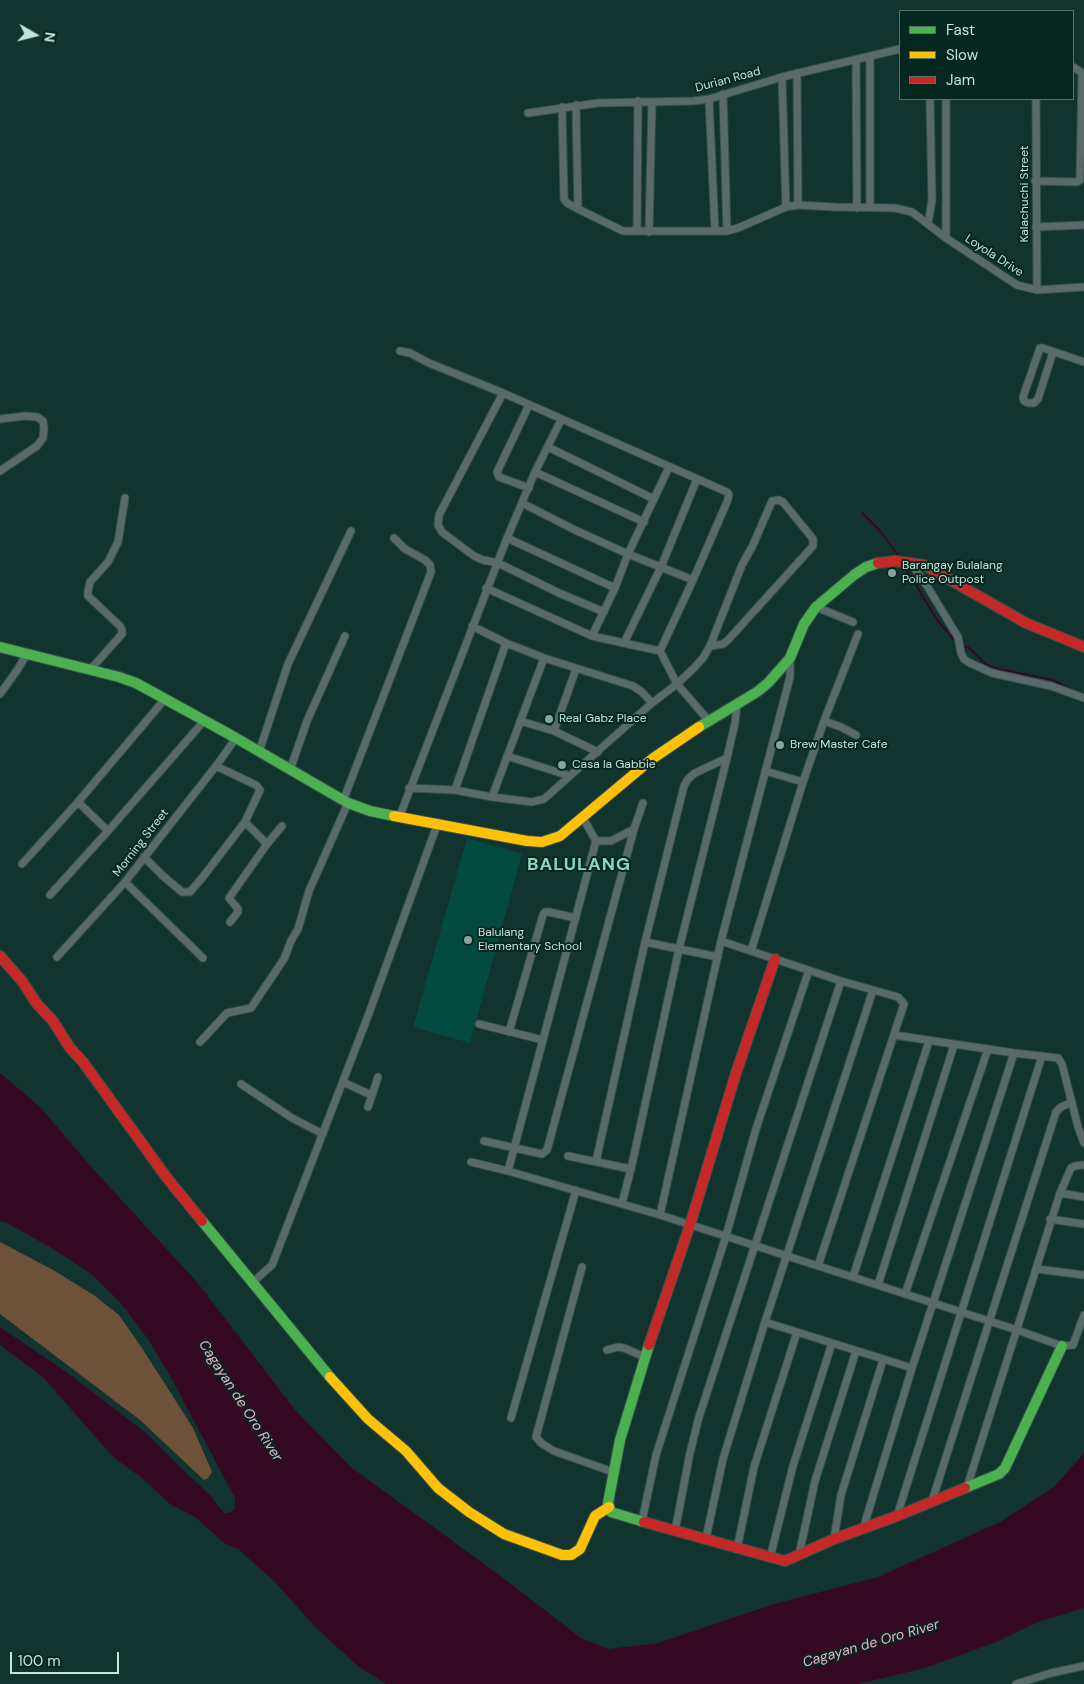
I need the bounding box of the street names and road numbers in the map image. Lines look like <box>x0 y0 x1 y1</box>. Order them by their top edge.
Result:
street label: Durian Road <box>694 64 762 96</box>
street label: Kalachuchi Street <box>1018 146 1032 242</box>
street label: Loyola Drive <box>962 232 1026 280</box>
street label: Morning Street <box>110 806 172 880</box>

